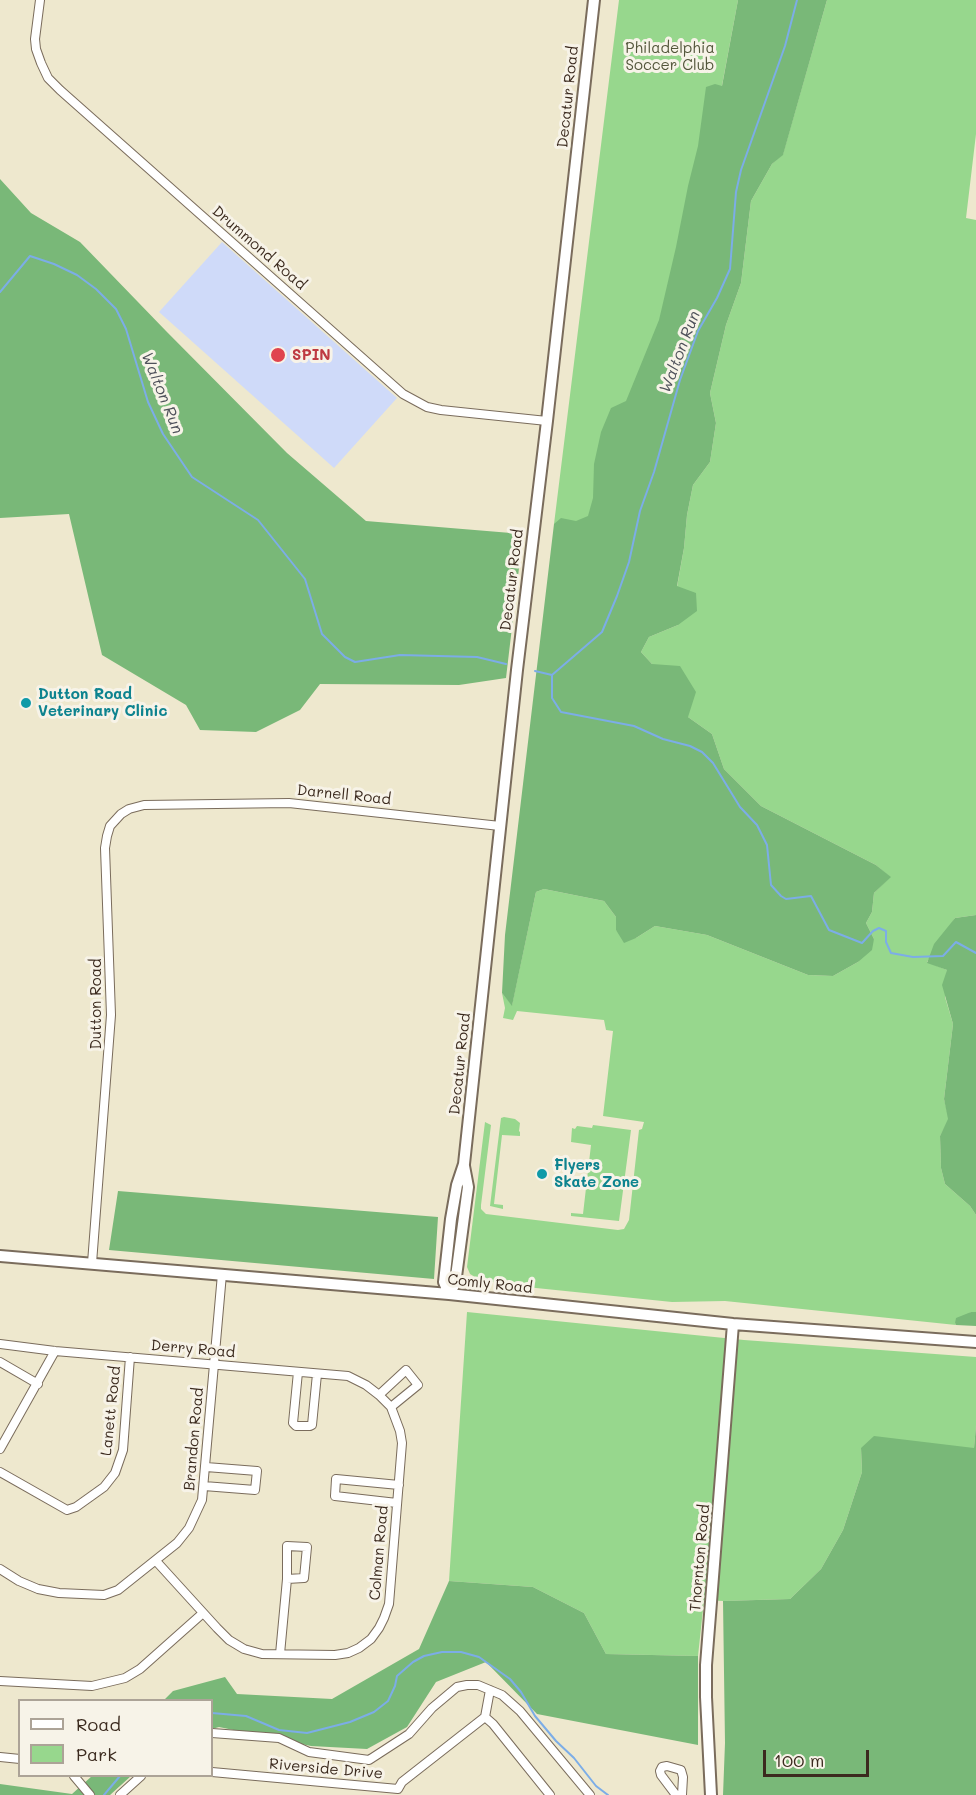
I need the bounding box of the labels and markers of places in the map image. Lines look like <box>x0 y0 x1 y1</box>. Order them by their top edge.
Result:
marker: SPIN <box>269 346 287 364</box>
place label: SPIN <box>292 346 331 364</box>
place label: Dutton Road Veterinary Clinic <box>38 685 167 720</box>
marker: Dutton Road Veterinary Clinic <box>19 696 33 710</box>
place label: Flyers Skate Zone <box>554 1156 639 1191</box>
marker: Flyers Skate Zone <box>535 1167 549 1181</box>

